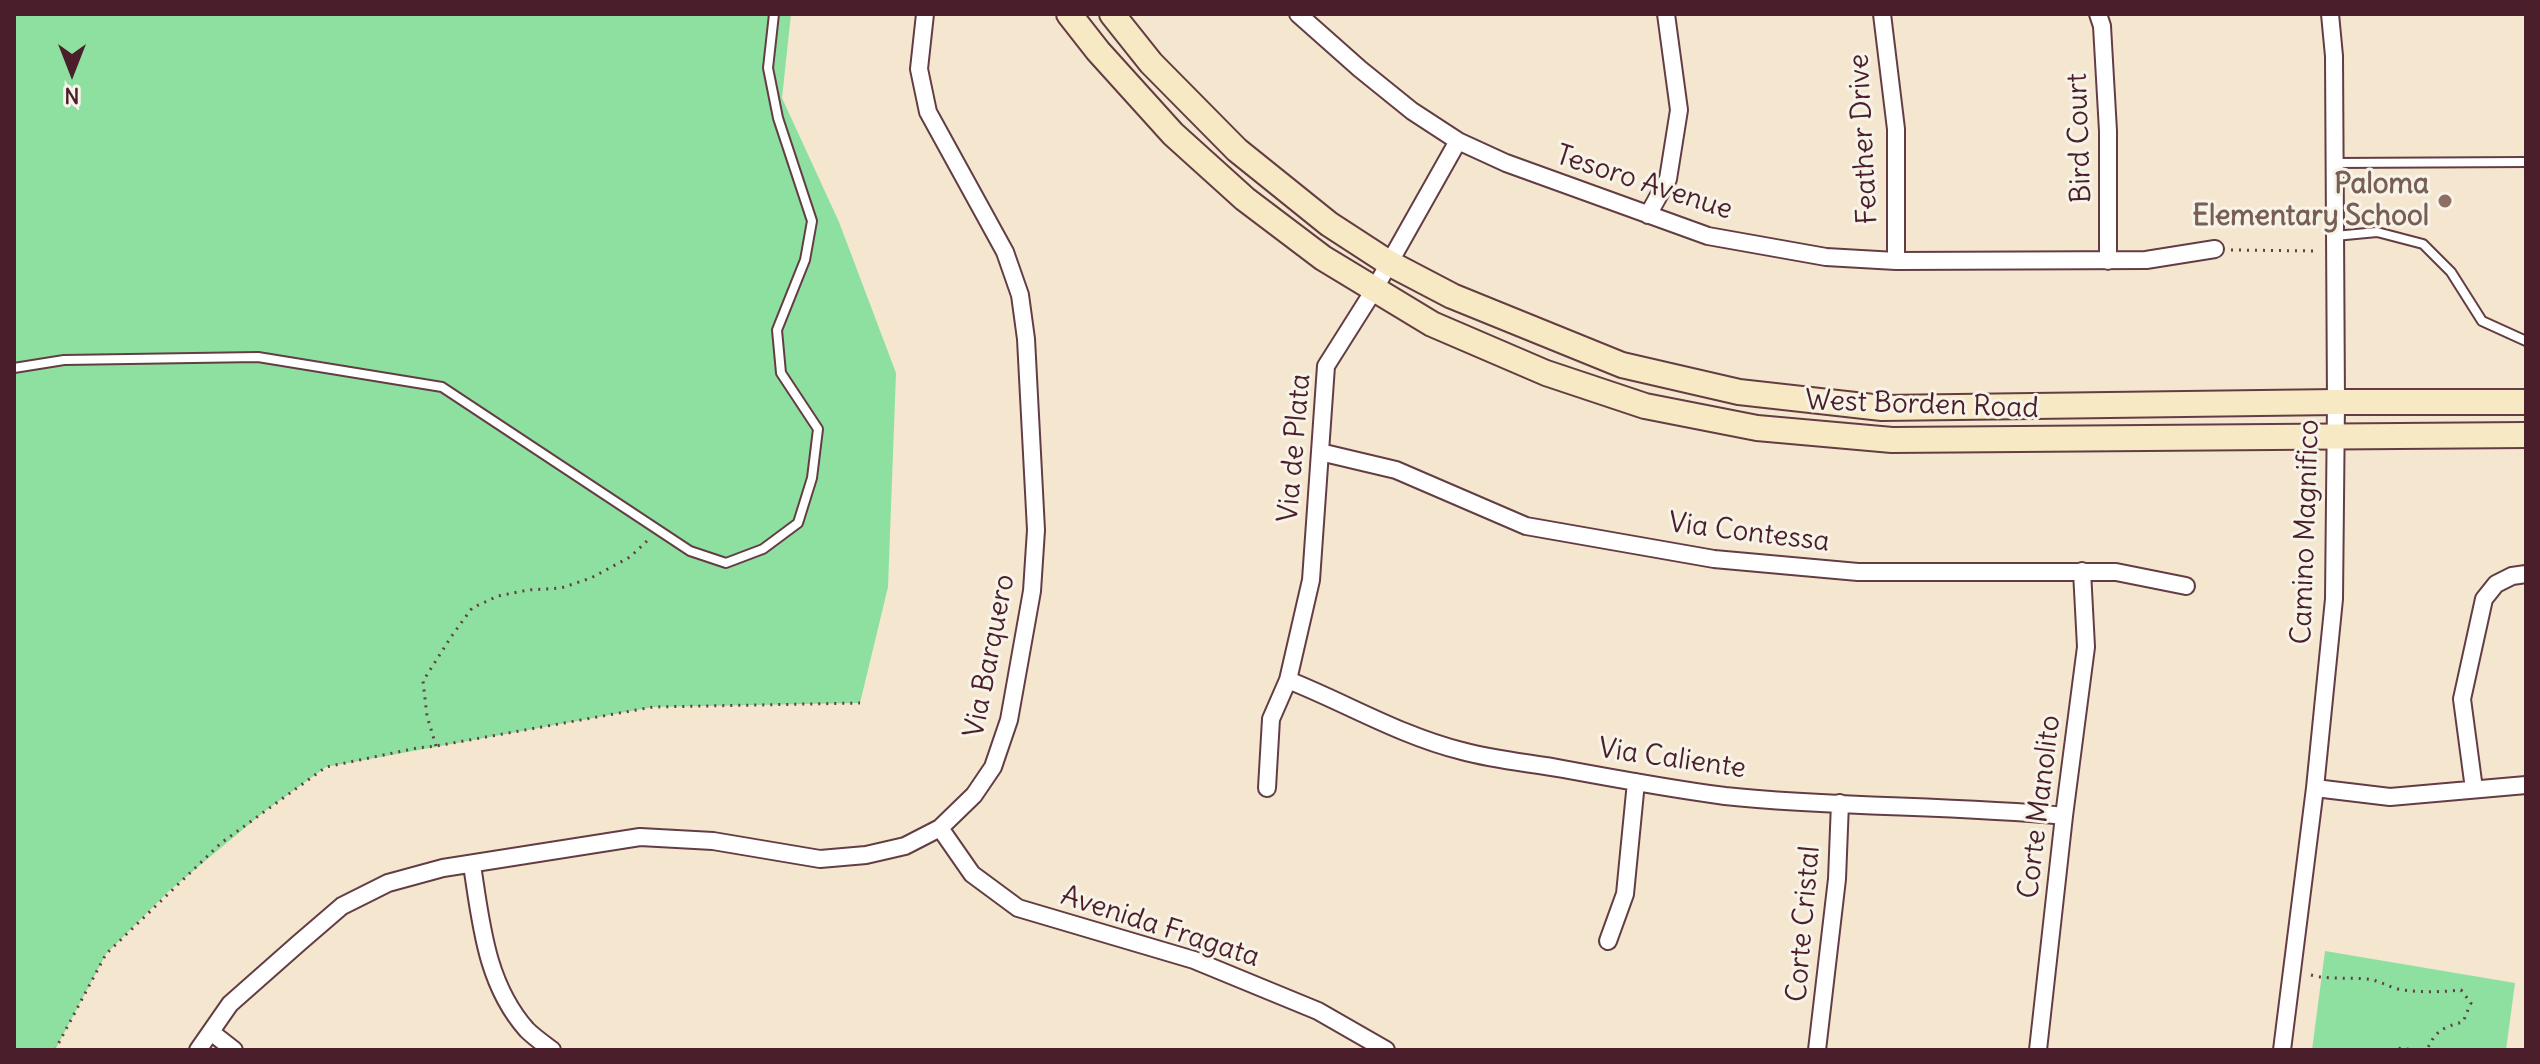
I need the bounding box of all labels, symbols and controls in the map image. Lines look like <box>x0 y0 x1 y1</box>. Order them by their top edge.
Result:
north arrow <box>32 32 112 112</box>
street label: Feather Drive <box>1843 53 1885 225</box>
street label: Bird Court <box>2061 72 2099 204</box>
text: N <box>64 82 80 110</box>
street label: Tesoro Avenue <box>1551 139 1737 227</box>
place label: Paloma Elementary School <box>2192 168 2429 234</box>
marker: Paloma Elementary School <box>2436 192 2454 210</box>
street label: Via de Plata <box>1272 372 1318 524</box>
street label: West Borden Road <box>1805 384 2039 426</box>
street label: Camino Magnifico <box>2285 419 2327 645</box>
street label: Via Contessa <box>1667 506 1831 560</box>
street label: Via Barquero <box>958 572 1022 740</box>
street label: Corte Manolito <box>2012 713 2068 901</box>
street label: Via Caliente <box>1596 732 1748 786</box>
street label: Corte Cristal <box>1780 845 1828 1003</box>
street label: Avenida Fragata <box>1056 879 1264 975</box>

